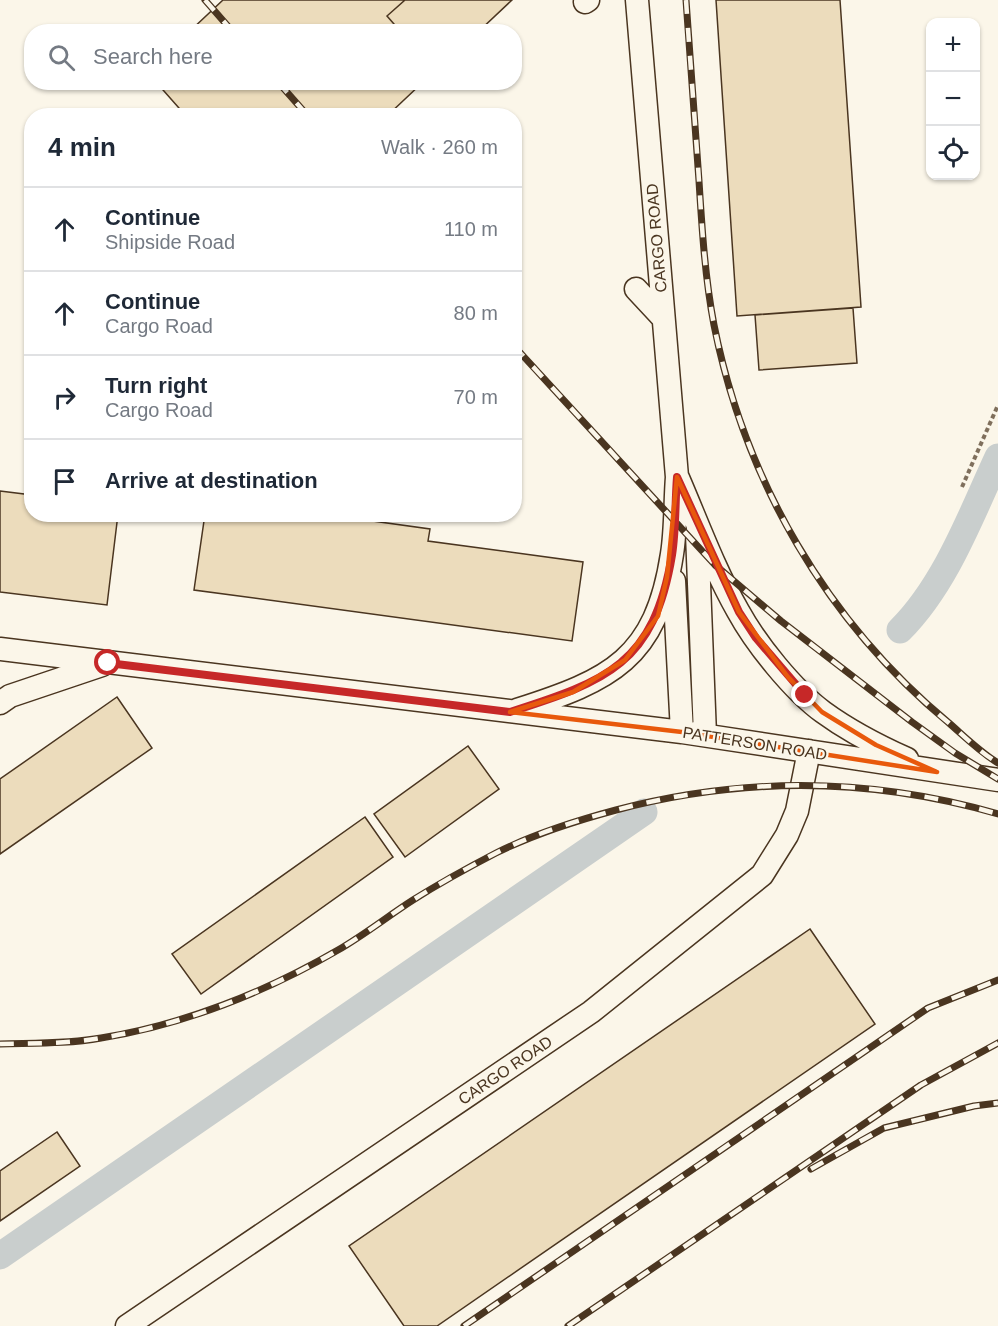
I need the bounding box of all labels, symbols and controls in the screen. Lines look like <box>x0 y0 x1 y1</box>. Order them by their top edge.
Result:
map controls <box>926 18 980 180</box>
button: + <box>926 18 980 72</box>
search box <box>24 24 522 90</box>
icon: search <box>45 41 78 74</box>
text: Search here <box>93 44 213 69</box>
button: − <box>926 72 980 126</box>
button: locate <box>926 126 980 180</box>
text: 4 min <box>48 132 116 162</box>
text: Walk · 260 m <box>381 136 498 158</box>
street label: CARGO ROAD <box>643 183 670 293</box>
text: Continue <box>105 205 200 230</box>
icon: ahead <box>48 213 81 246</box>
text: 110 m <box>444 218 498 240</box>
text: Shipside Road <box>105 231 235 253</box>
text: Continue <box>105 289 200 314</box>
icon: ahead <box>48 297 81 330</box>
text: 80 m <box>454 302 498 324</box>
text: Cargo Road <box>105 315 213 337</box>
text: Turn right <box>105 373 207 398</box>
icon: right <box>48 381 81 414</box>
text: 70 m <box>454 386 498 408</box>
text: Cargo Road <box>105 399 213 421</box>
icon: arrive <box>48 465 81 498</box>
text: Arrive at destination <box>105 468 318 493</box>
route start <box>94 649 120 675</box>
route end <box>791 681 817 707</box>
street label: PATTERSON ROAD <box>681 724 828 763</box>
street label: CARGO ROAD <box>455 1033 555 1108</box>

